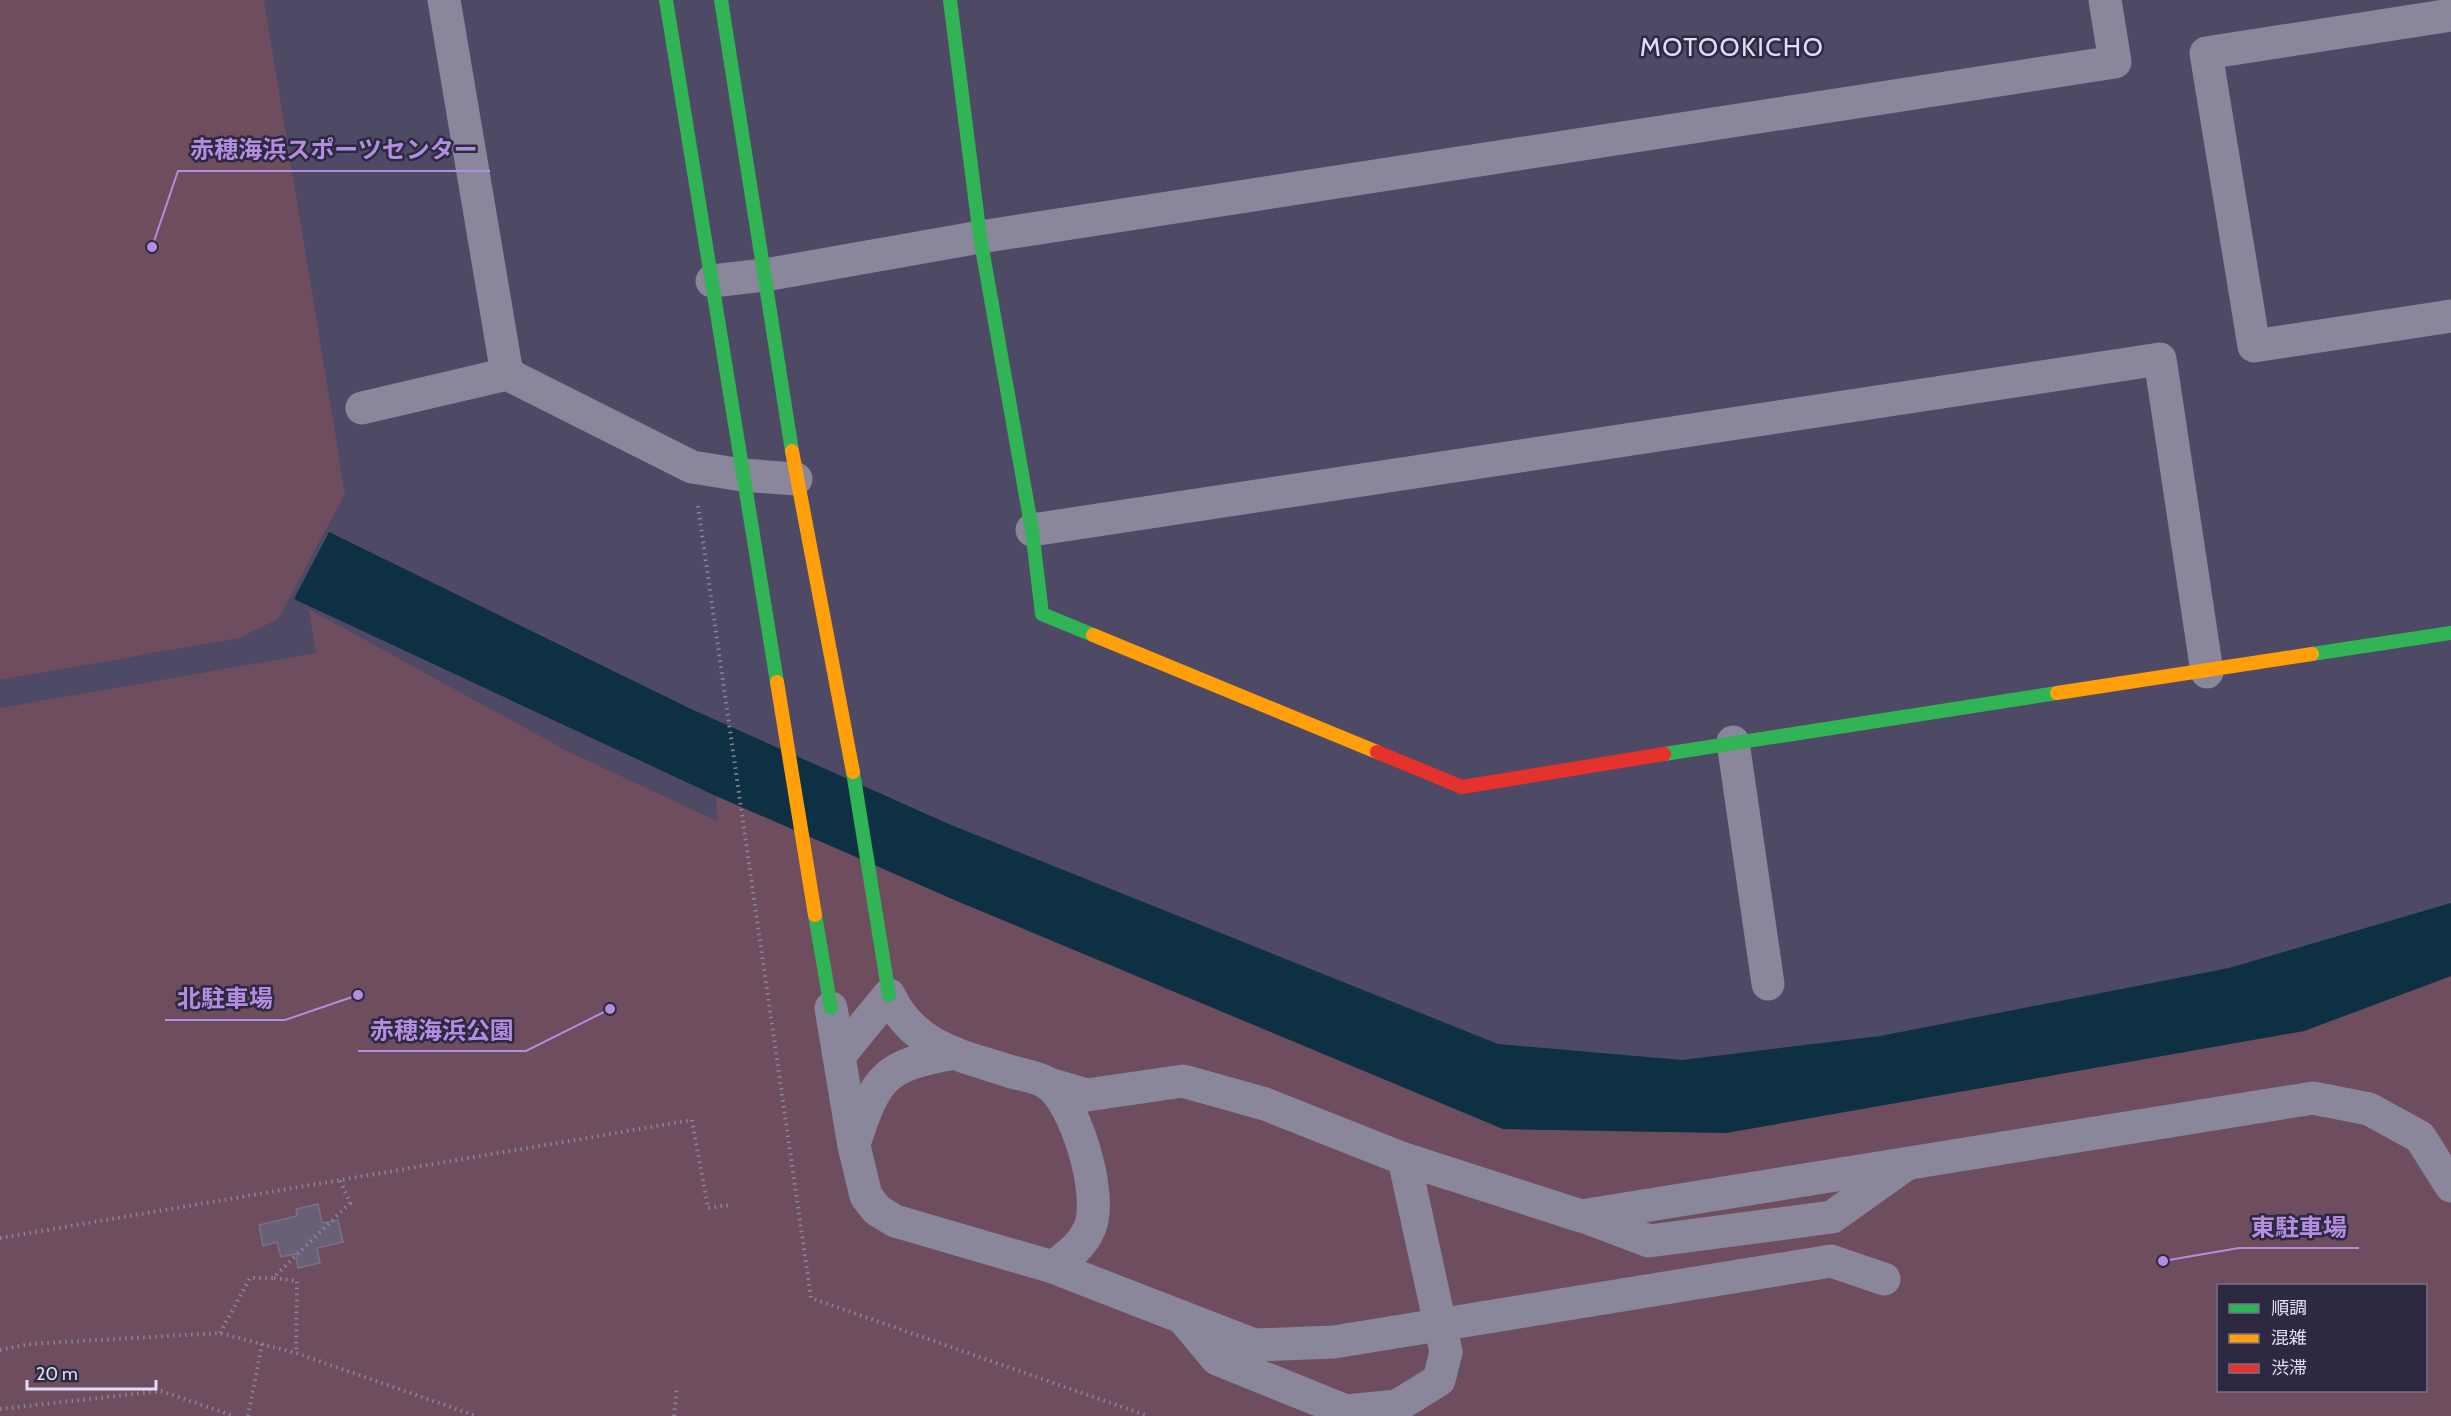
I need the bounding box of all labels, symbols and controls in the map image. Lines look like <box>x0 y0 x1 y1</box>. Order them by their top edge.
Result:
district label: MOTOOKICHO <box>1640 31 1824 63</box>
callout: 赤穂海浜スポーツセンター <box>178 129 490 171</box>
text: 赤穂海浜スポーツセンター <box>190 135 478 164</box>
callout: 北駐車場 <box>165 978 285 1020</box>
text: 北駐車場 <box>177 984 273 1013</box>
callout: 赤穂海浜公園 <box>358 1009 526 1051</box>
text: 赤穂海浜公園 <box>370 1016 514 1045</box>
callout: 東駐車場 <box>2239 1206 2359 1248</box>
text: 東駐車場 <box>2251 1213 2347 1242</box>
legend <box>2217 1284 2427 1392</box>
text: 順調 <box>2271 1297 2307 1319</box>
text: 混雑 <box>2271 1327 2307 1349</box>
scale bar <box>27 1353 156 1391</box>
text: 渋滞 <box>2271 1357 2307 1379</box>
text: 20 m <box>36 1363 78 1385</box>

